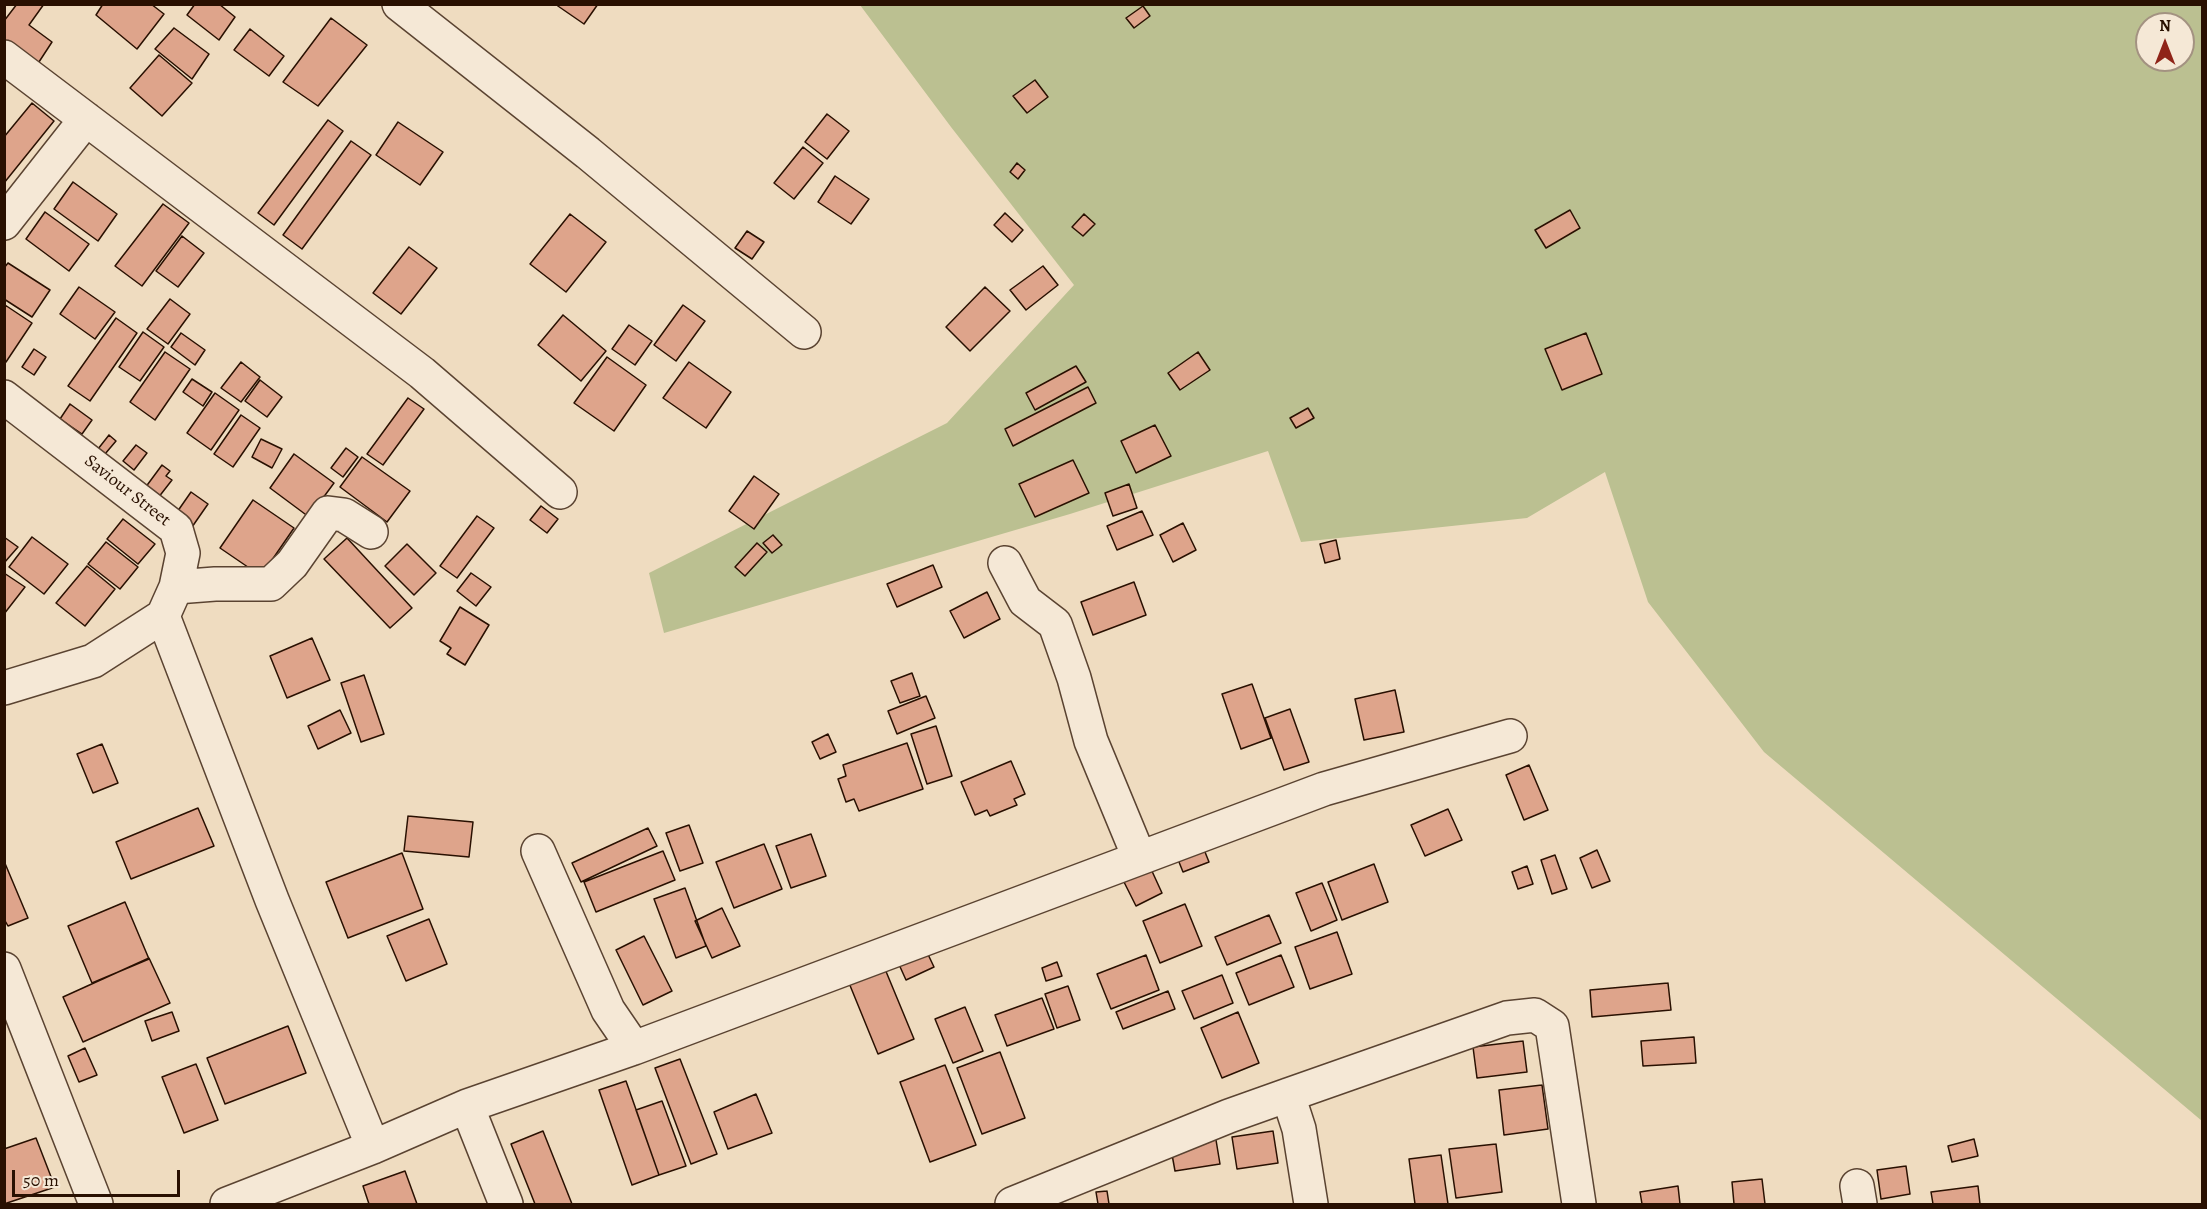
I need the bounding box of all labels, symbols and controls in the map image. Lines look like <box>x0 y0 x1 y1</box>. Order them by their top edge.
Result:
north arrow <box>2135 12 2195 72</box>
text: N <box>2159 15 2171 37</box>
street label: Saviour Street <box>79 451 175 531</box>
scale bar <box>15 1158 183 1196</box>
text: 50 m <box>23 1168 59 1192</box>

